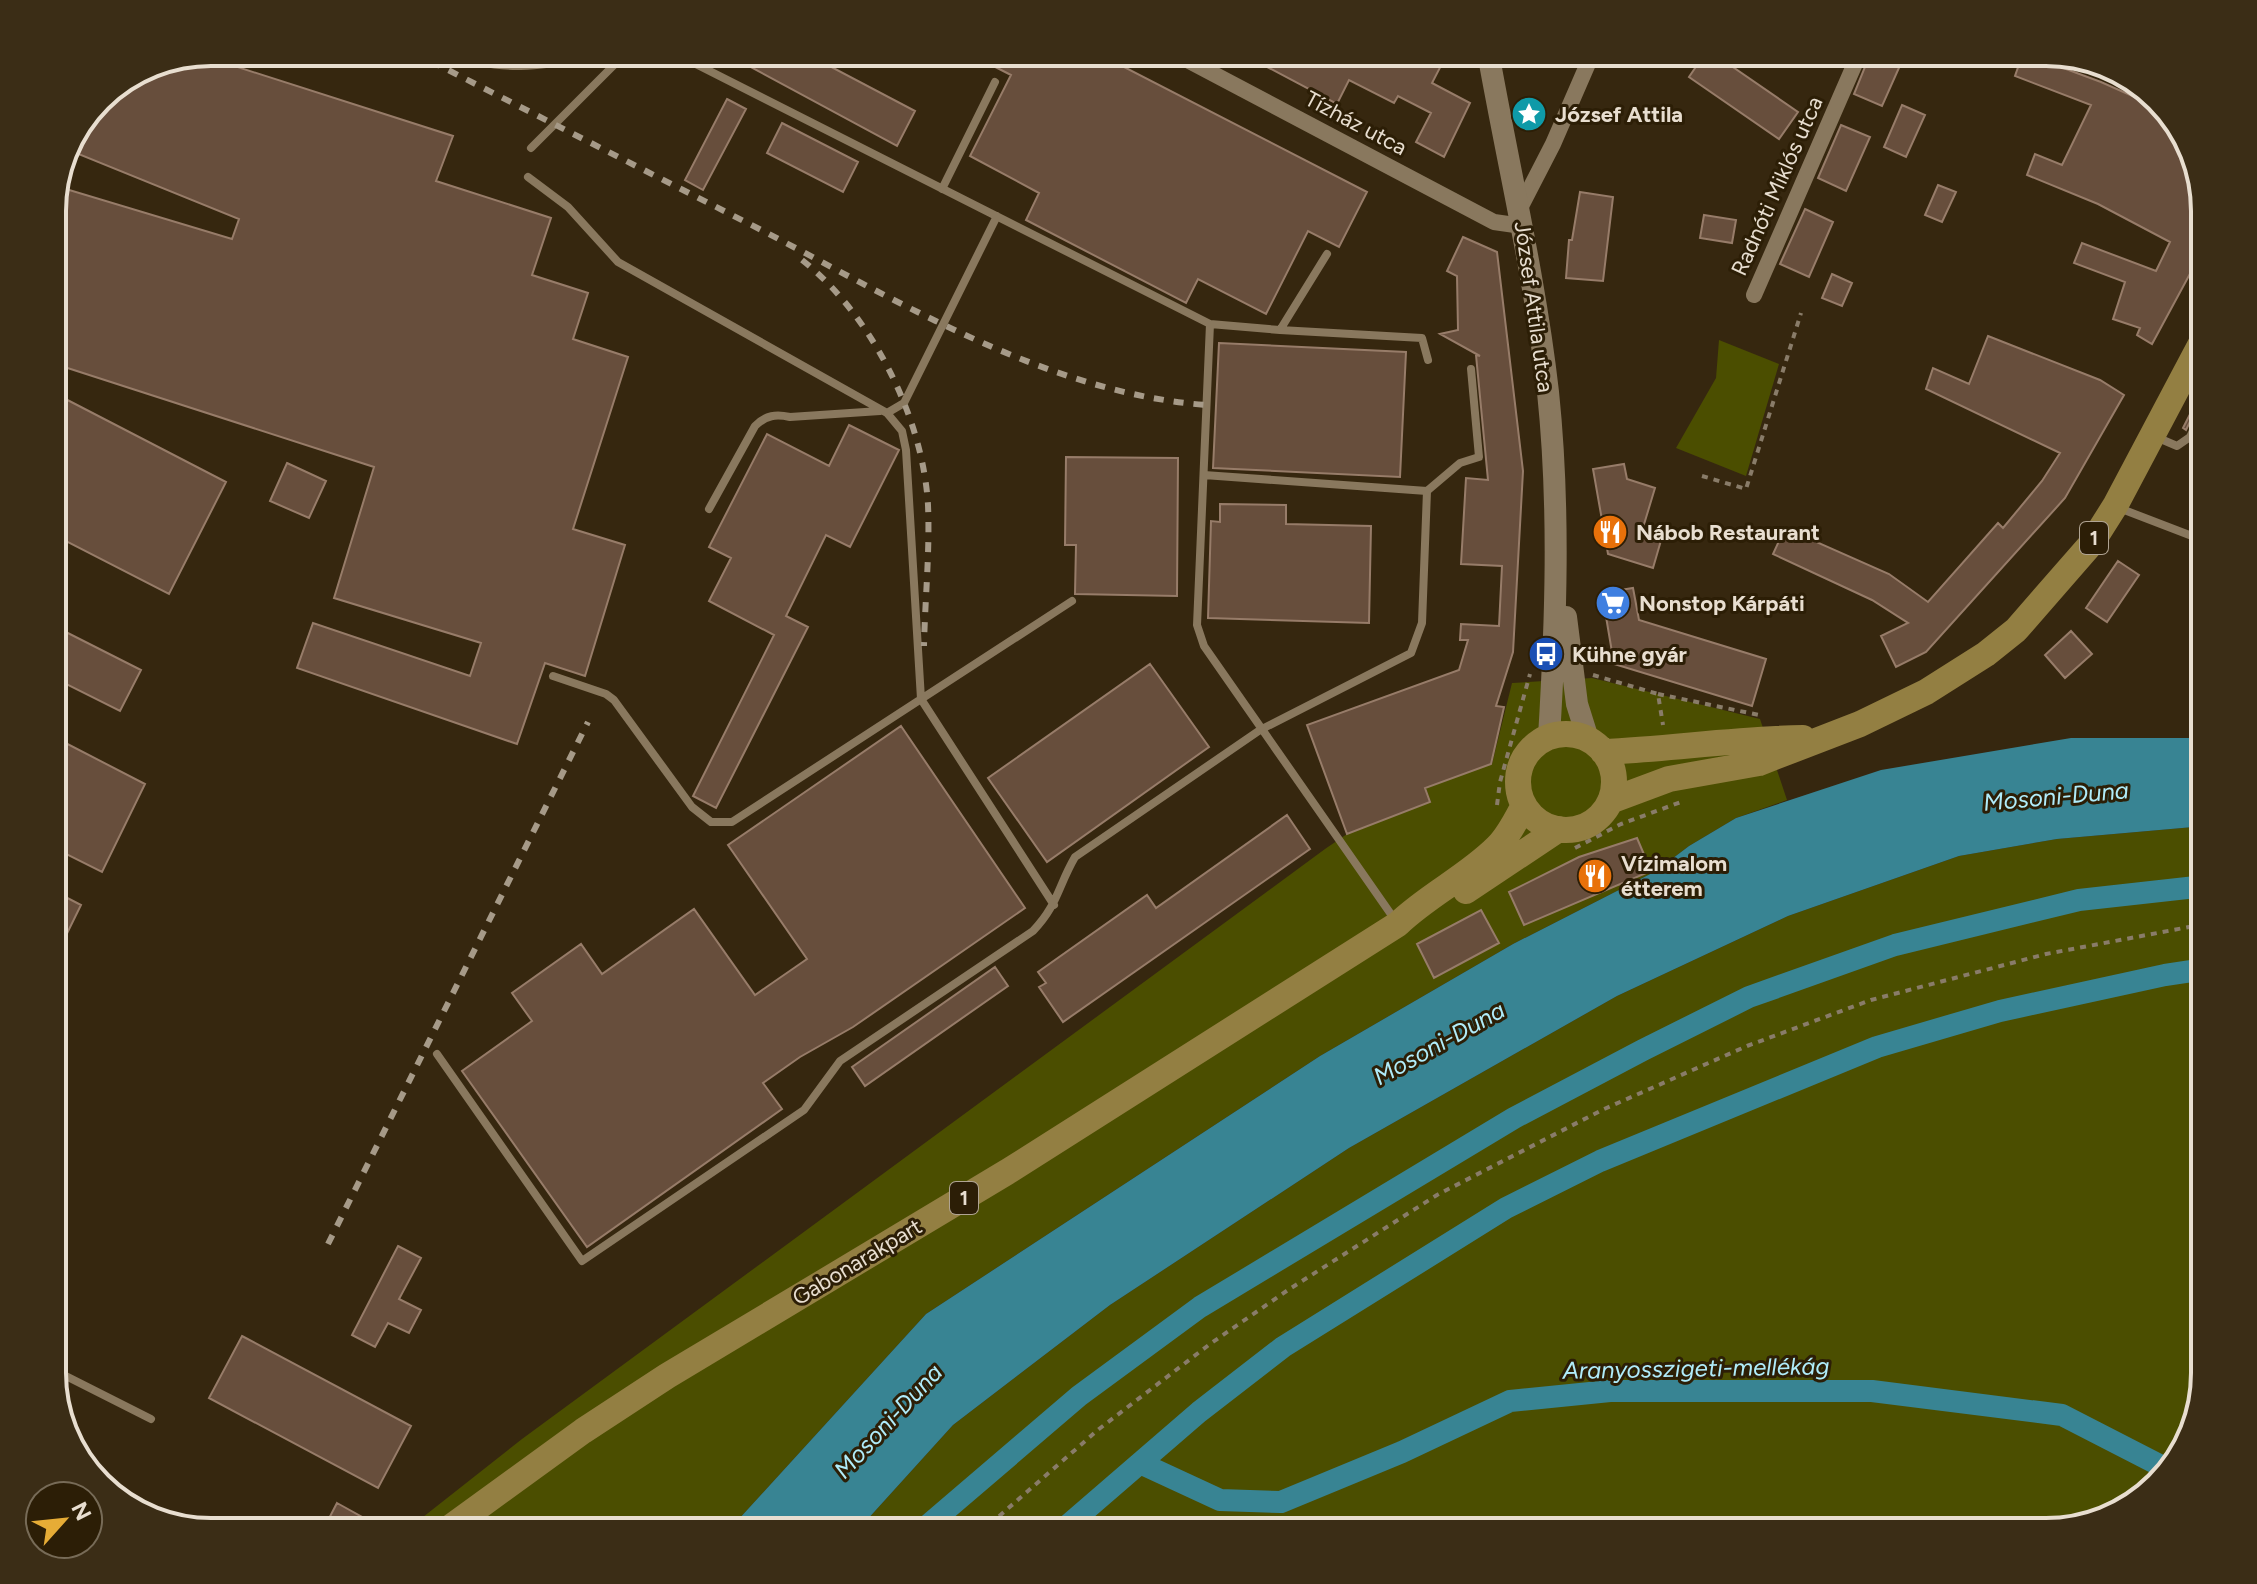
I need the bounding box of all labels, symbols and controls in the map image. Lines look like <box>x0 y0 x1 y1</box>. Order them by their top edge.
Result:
street label: Tízház utca <box>1300 85 1412 161</box>
street label: Radnóti Miklós utca <box>1725 92 1829 280</box>
place icon: József Attila <box>1510 95 1548 133</box>
place label: József Attila <box>1555 101 1683 128</box>
street label: József Attila utca <box>1509 220 1559 394</box>
restaurant icon: Nábob Restaurant <box>1591 513 1629 551</box>
place label: Nábob Restaurant <box>1636 519 1820 546</box>
road number: 1 <box>2080 522 2108 554</box>
supermarket icon: Nonstop Kárpáti <box>1594 584 1632 622</box>
place label: Nonstop Kárpáti <box>1639 590 1805 617</box>
bus stop icon: Kühne gyár <box>1527 635 1565 673</box>
place label: Kühne gyár <box>1572 641 1688 668</box>
water label: Mosoni-Duna <box>1982 775 2130 817</box>
place label: Vízimalom étterem <box>1621 850 1727 902</box>
restaurant icon: Vízimalom étterem <box>1576 857 1614 895</box>
water label: Mosoni-Duna <box>1368 995 1510 1091</box>
road number: 1 <box>950 1182 978 1214</box>
street label: Gabonarakpart <box>787 1213 927 1311</box>
water label: Aranyosszigeti-mellékág <box>1561 1351 1830 1385</box>
water label: Mosoni-Duna <box>828 1358 948 1484</box>
north arrow <box>24 1480 104 1560</box>
text: N <box>65 1497 97 1525</box>

